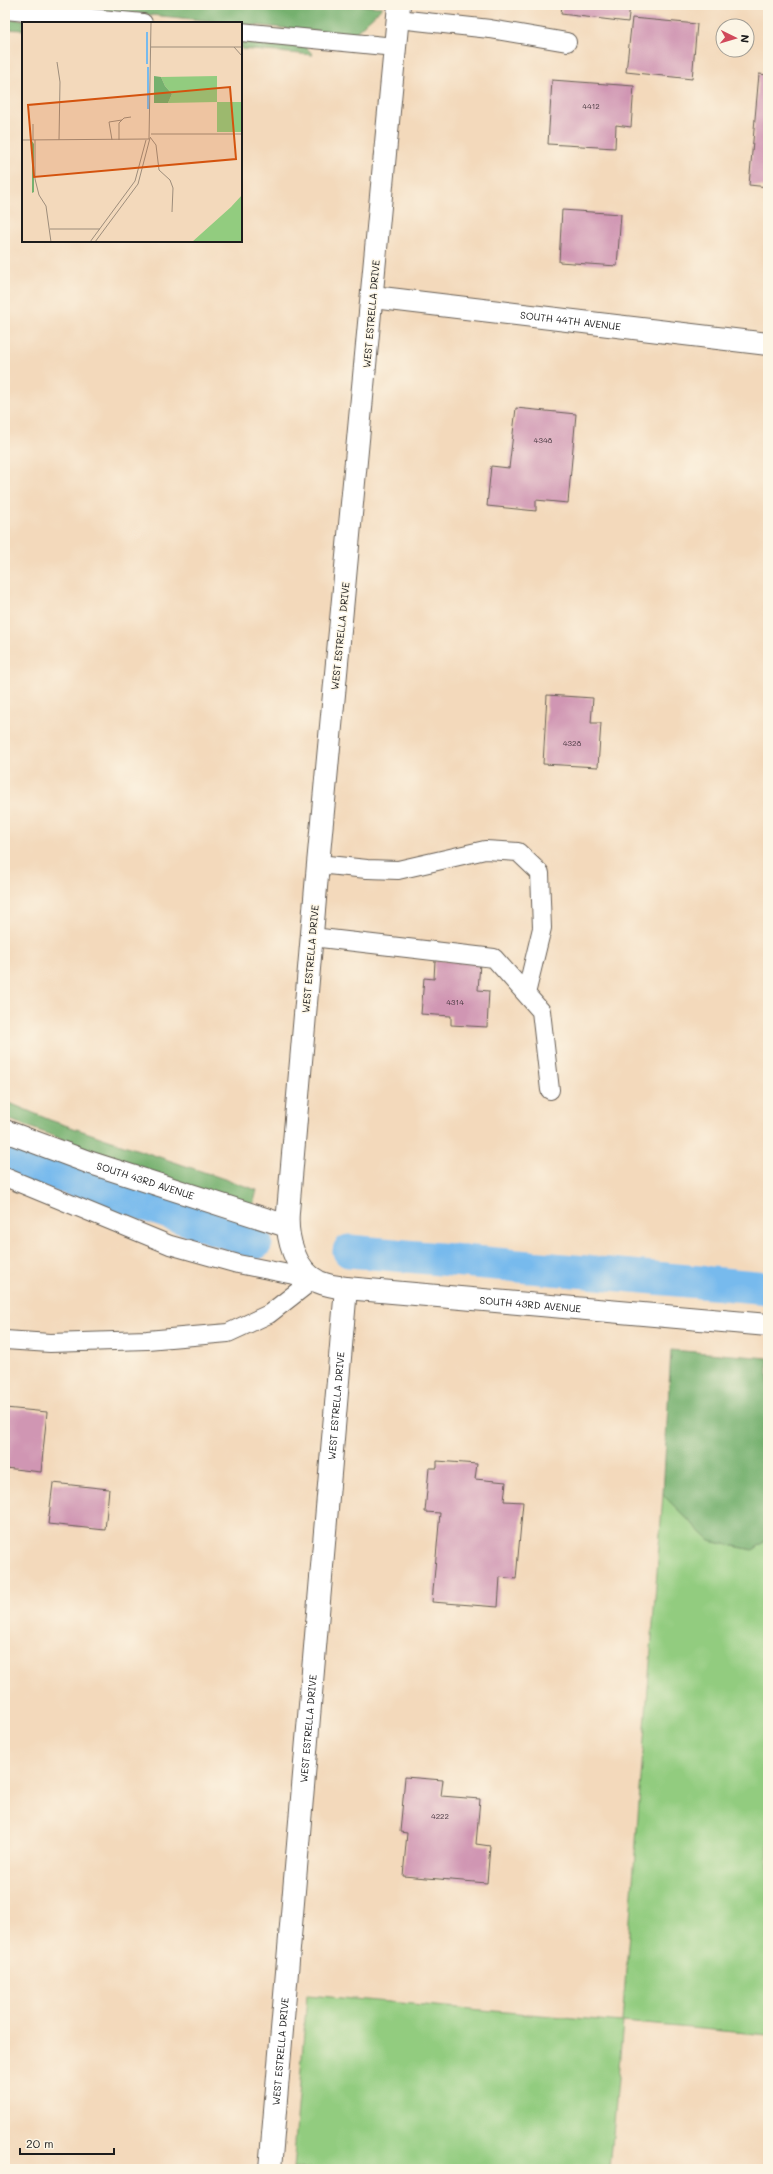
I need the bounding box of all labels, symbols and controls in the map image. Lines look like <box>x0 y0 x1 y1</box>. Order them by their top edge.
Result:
north arrow <box>715 18 755 58</box>
inset map <box>22 22 242 242</box>
text: N <box>738 34 753 44</box>
house number: 4412 <box>582 101 600 111</box>
street label: WEST ESTRELLA DRIVE <box>359 259 383 369</box>
street label: SOUTH 44TH AVENUE <box>520 308 622 333</box>
house number: 4348 <box>534 435 553 445</box>
street label: WEST ESTRELLA DRIVE <box>327 581 353 691</box>
house number: 4328 <box>563 738 581 748</box>
street label: WEST ESTRELLA DRIVE <box>298 904 322 1014</box>
house number: 4314 <box>446 997 464 1007</box>
street label: SOUTH 43RD AVENUE <box>95 1158 196 1203</box>
street label: SOUTH 43RD AVENUE <box>479 1293 582 1316</box>
street label: WEST ESTRELLA DRIVE <box>324 1351 347 1461</box>
street label: WEST ESTRELLA DRIVE <box>296 1674 320 1783</box>
house number: 4222 <box>431 1811 449 1821</box>
street label: WEST ESTRELLA DRIVE <box>269 1996 292 2106</box>
scale bar <box>20 2130 114 2156</box>
text: 20 m <box>26 2135 54 2151</box>

